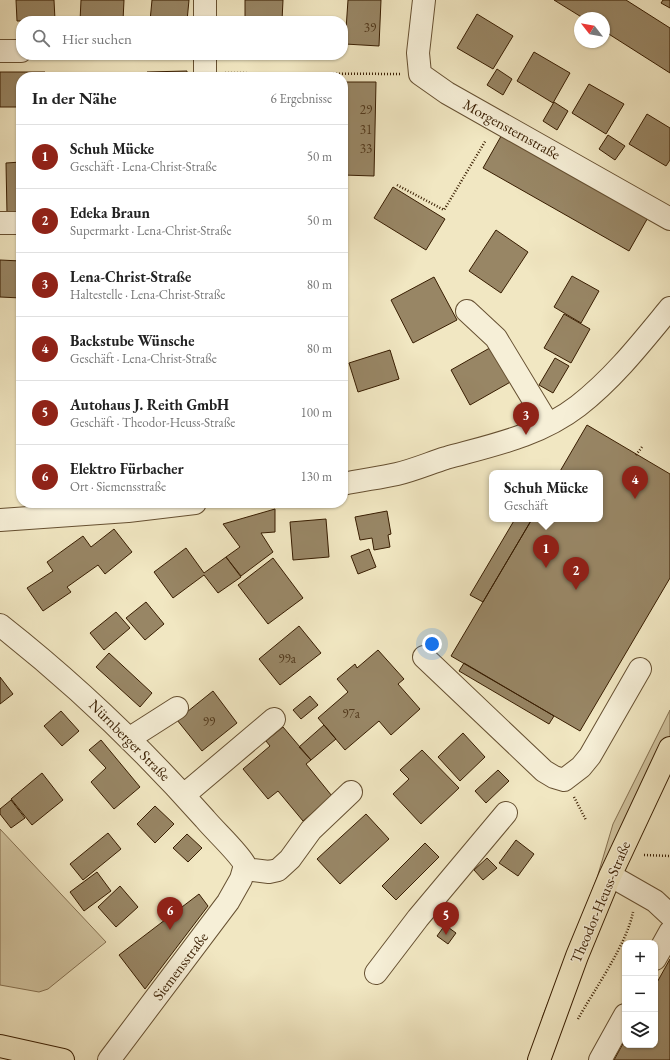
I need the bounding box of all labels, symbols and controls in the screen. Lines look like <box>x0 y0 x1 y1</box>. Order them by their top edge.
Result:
north arrow <box>574 12 610 48</box>
search box <box>16 16 348 60</box>
house number: 39 <box>364 19 377 36</box>
icon: search <box>30 27 52 49</box>
text: Hier suchen <box>62 29 132 48</box>
text: In der Nähe <box>32 87 117 109</box>
text: 6 Ergebnisse <box>271 90 332 107</box>
street label: Morgensternstraße <box>460 94 564 164</box>
house number: 29 <box>360 101 373 118</box>
house number: 31 <box>360 121 372 138</box>
text: Schuh Mücke <box>70 139 154 158</box>
house number: 33 <box>360 140 372 157</box>
text: 1 <box>42 148 48 165</box>
text: 50 m <box>307 148 332 165</box>
text: Geschäft · Lena-Christ-Straße <box>70 158 217 175</box>
text: Edeka Braun <box>70 203 150 222</box>
text: 2 <box>42 212 48 229</box>
text: 50 m <box>307 212 332 229</box>
text: Supermarkt · Lena-Christ-Straße <box>70 222 232 239</box>
text: Lena-Christ-Straße <box>70 267 191 286</box>
text: 3 <box>42 276 48 293</box>
text: 80 m <box>307 276 332 293</box>
text: Haltestelle · Lena-Christ-Straße <box>70 286 225 303</box>
text: Backstube Wünsche <box>70 331 194 350</box>
text: 4 <box>42 340 48 357</box>
text: 80 m <box>307 340 332 357</box>
text: Geschäft · Lena-Christ-Straße <box>70 350 217 367</box>
text: Autohaus J. Reith GmbH <box>70 395 229 414</box>
pin: 3 <box>513 402 539 435</box>
text: 5 <box>42 404 48 421</box>
text: 100 m <box>301 404 332 421</box>
text: Geschäft · Theodor-Heuss-Straße <box>70 414 235 431</box>
text: Elektro Fürbacher <box>70 459 184 478</box>
pin: 4 <box>622 466 648 499</box>
text: 6 <box>42 468 48 485</box>
text: 130 m <box>301 468 332 485</box>
popup <box>489 470 603 522</box>
text: Ort · Siemensstraße <box>70 478 166 495</box>
text: Schuh Mücke <box>504 478 588 497</box>
text: Geschäft <box>504 497 548 514</box>
pin: 1 <box>533 535 559 568</box>
pin: 2 <box>563 557 589 590</box>
your location <box>422 634 442 654</box>
house number: 99a <box>278 650 297 667</box>
street label: Nürnberger Straße <box>85 695 175 785</box>
house number: 97a <box>342 705 361 722</box>
house number: 99 <box>203 713 216 730</box>
street label: Theodor-Heuss-Straße <box>566 838 634 966</box>
pin: 6 <box>157 897 183 930</box>
pin: 5 <box>433 902 459 935</box>
street label: Siemensstraße <box>148 928 212 1004</box>
map controls <box>622 940 658 1048</box>
button: + <box>622 940 658 976</box>
button: − <box>622 976 658 1012</box>
button: layers <box>622 1012 658 1048</box>

